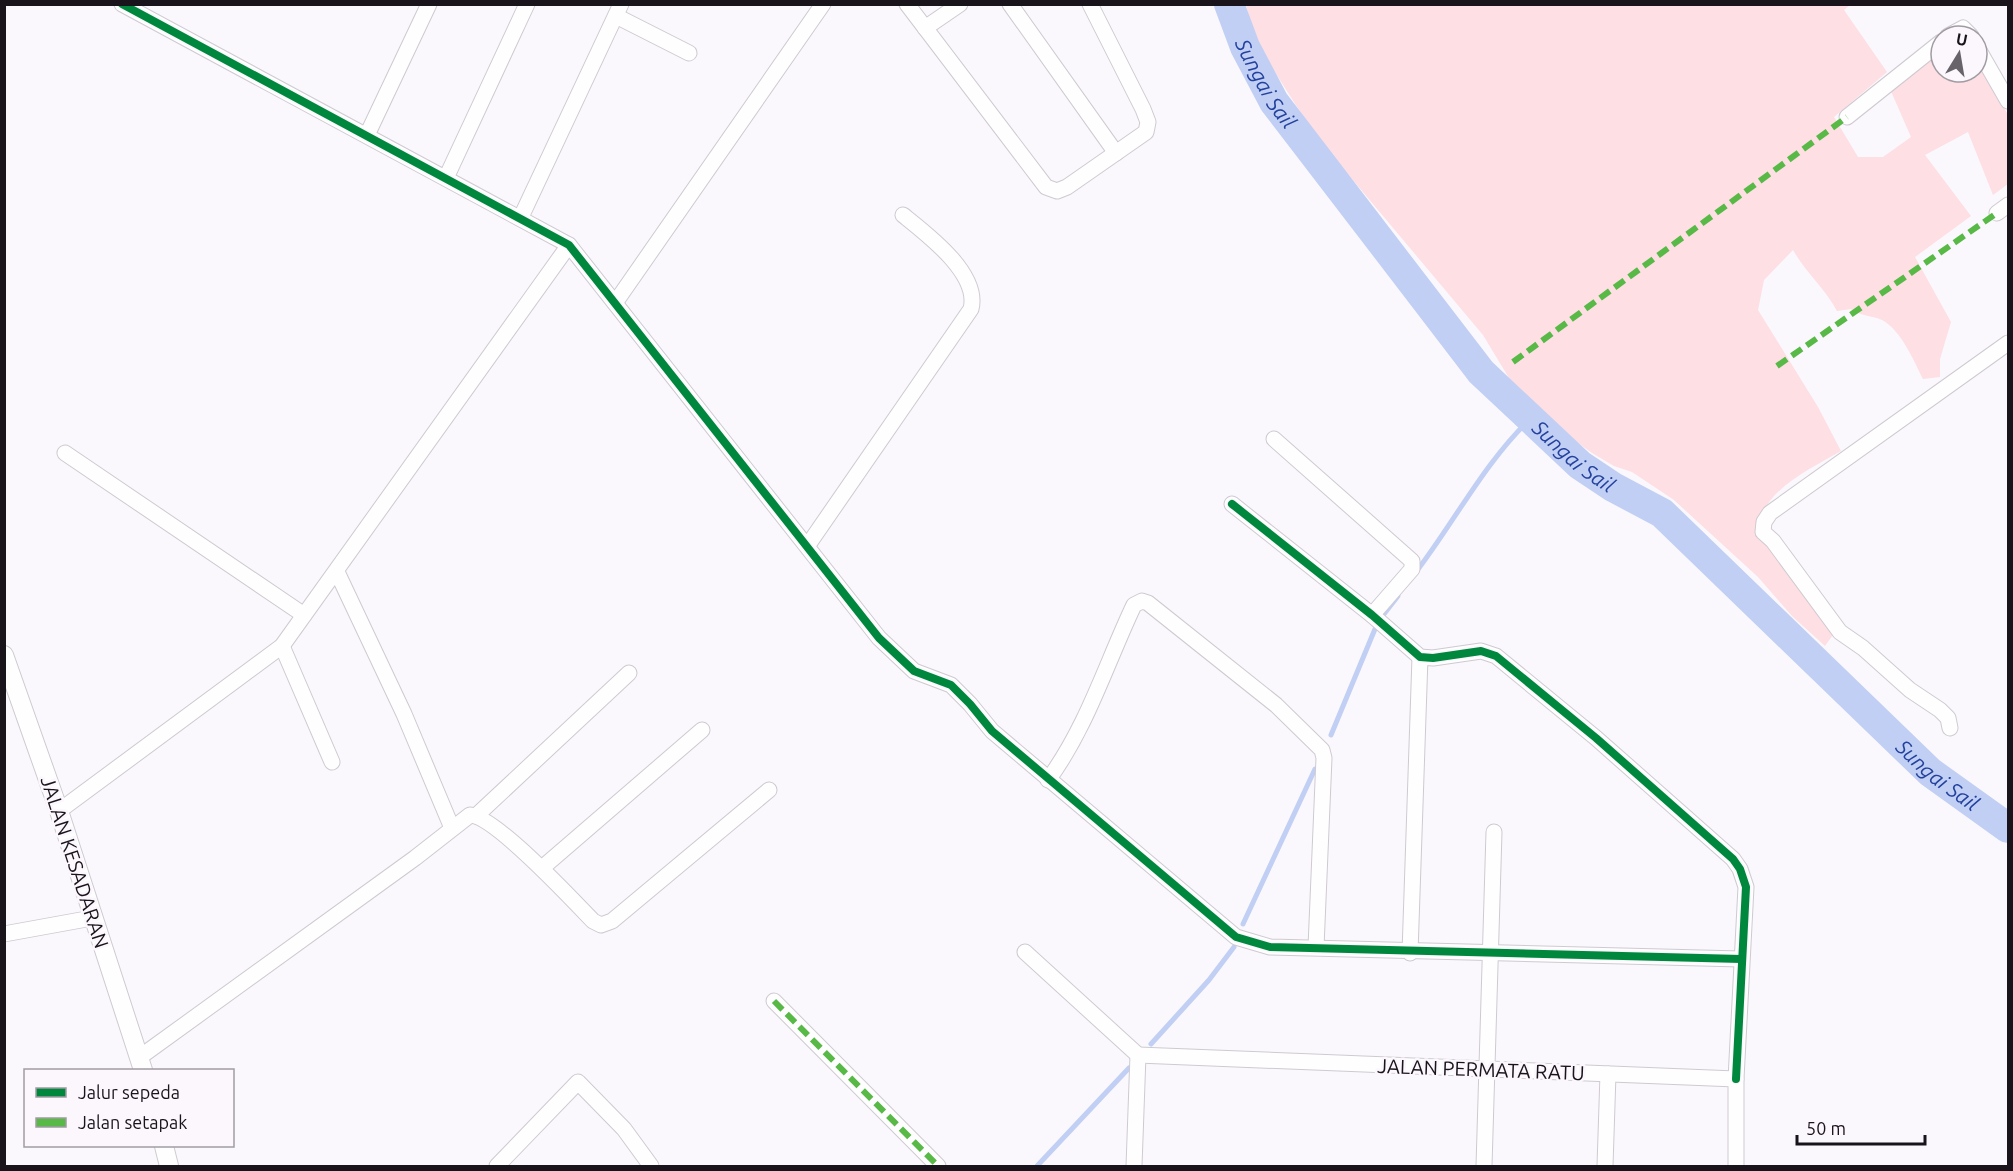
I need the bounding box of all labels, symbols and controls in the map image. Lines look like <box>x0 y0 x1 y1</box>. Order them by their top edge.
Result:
north arrow <box>1929 24 1989 84</box>
text: U <box>1955 29 1969 49</box>
water label: Sungai Sail <box>1231 35 1302 133</box>
water label: Sungai Sail <box>1527 415 1620 497</box>
water label: Sungai Sail <box>1891 734 1984 816</box>
street label: JALAN KESADARAN <box>36 773 114 951</box>
street label: JALAN PERMATA RATU <box>1377 1054 1585 1084</box>
legend <box>24 1069 234 1147</box>
text: Jalur sepeda <box>78 1082 180 1102</box>
scale bar <box>1797 1108 1924 1146</box>
text: Jalan setapak <box>78 1112 187 1132</box>
text: 50 m <box>1806 1118 1846 1138</box>

